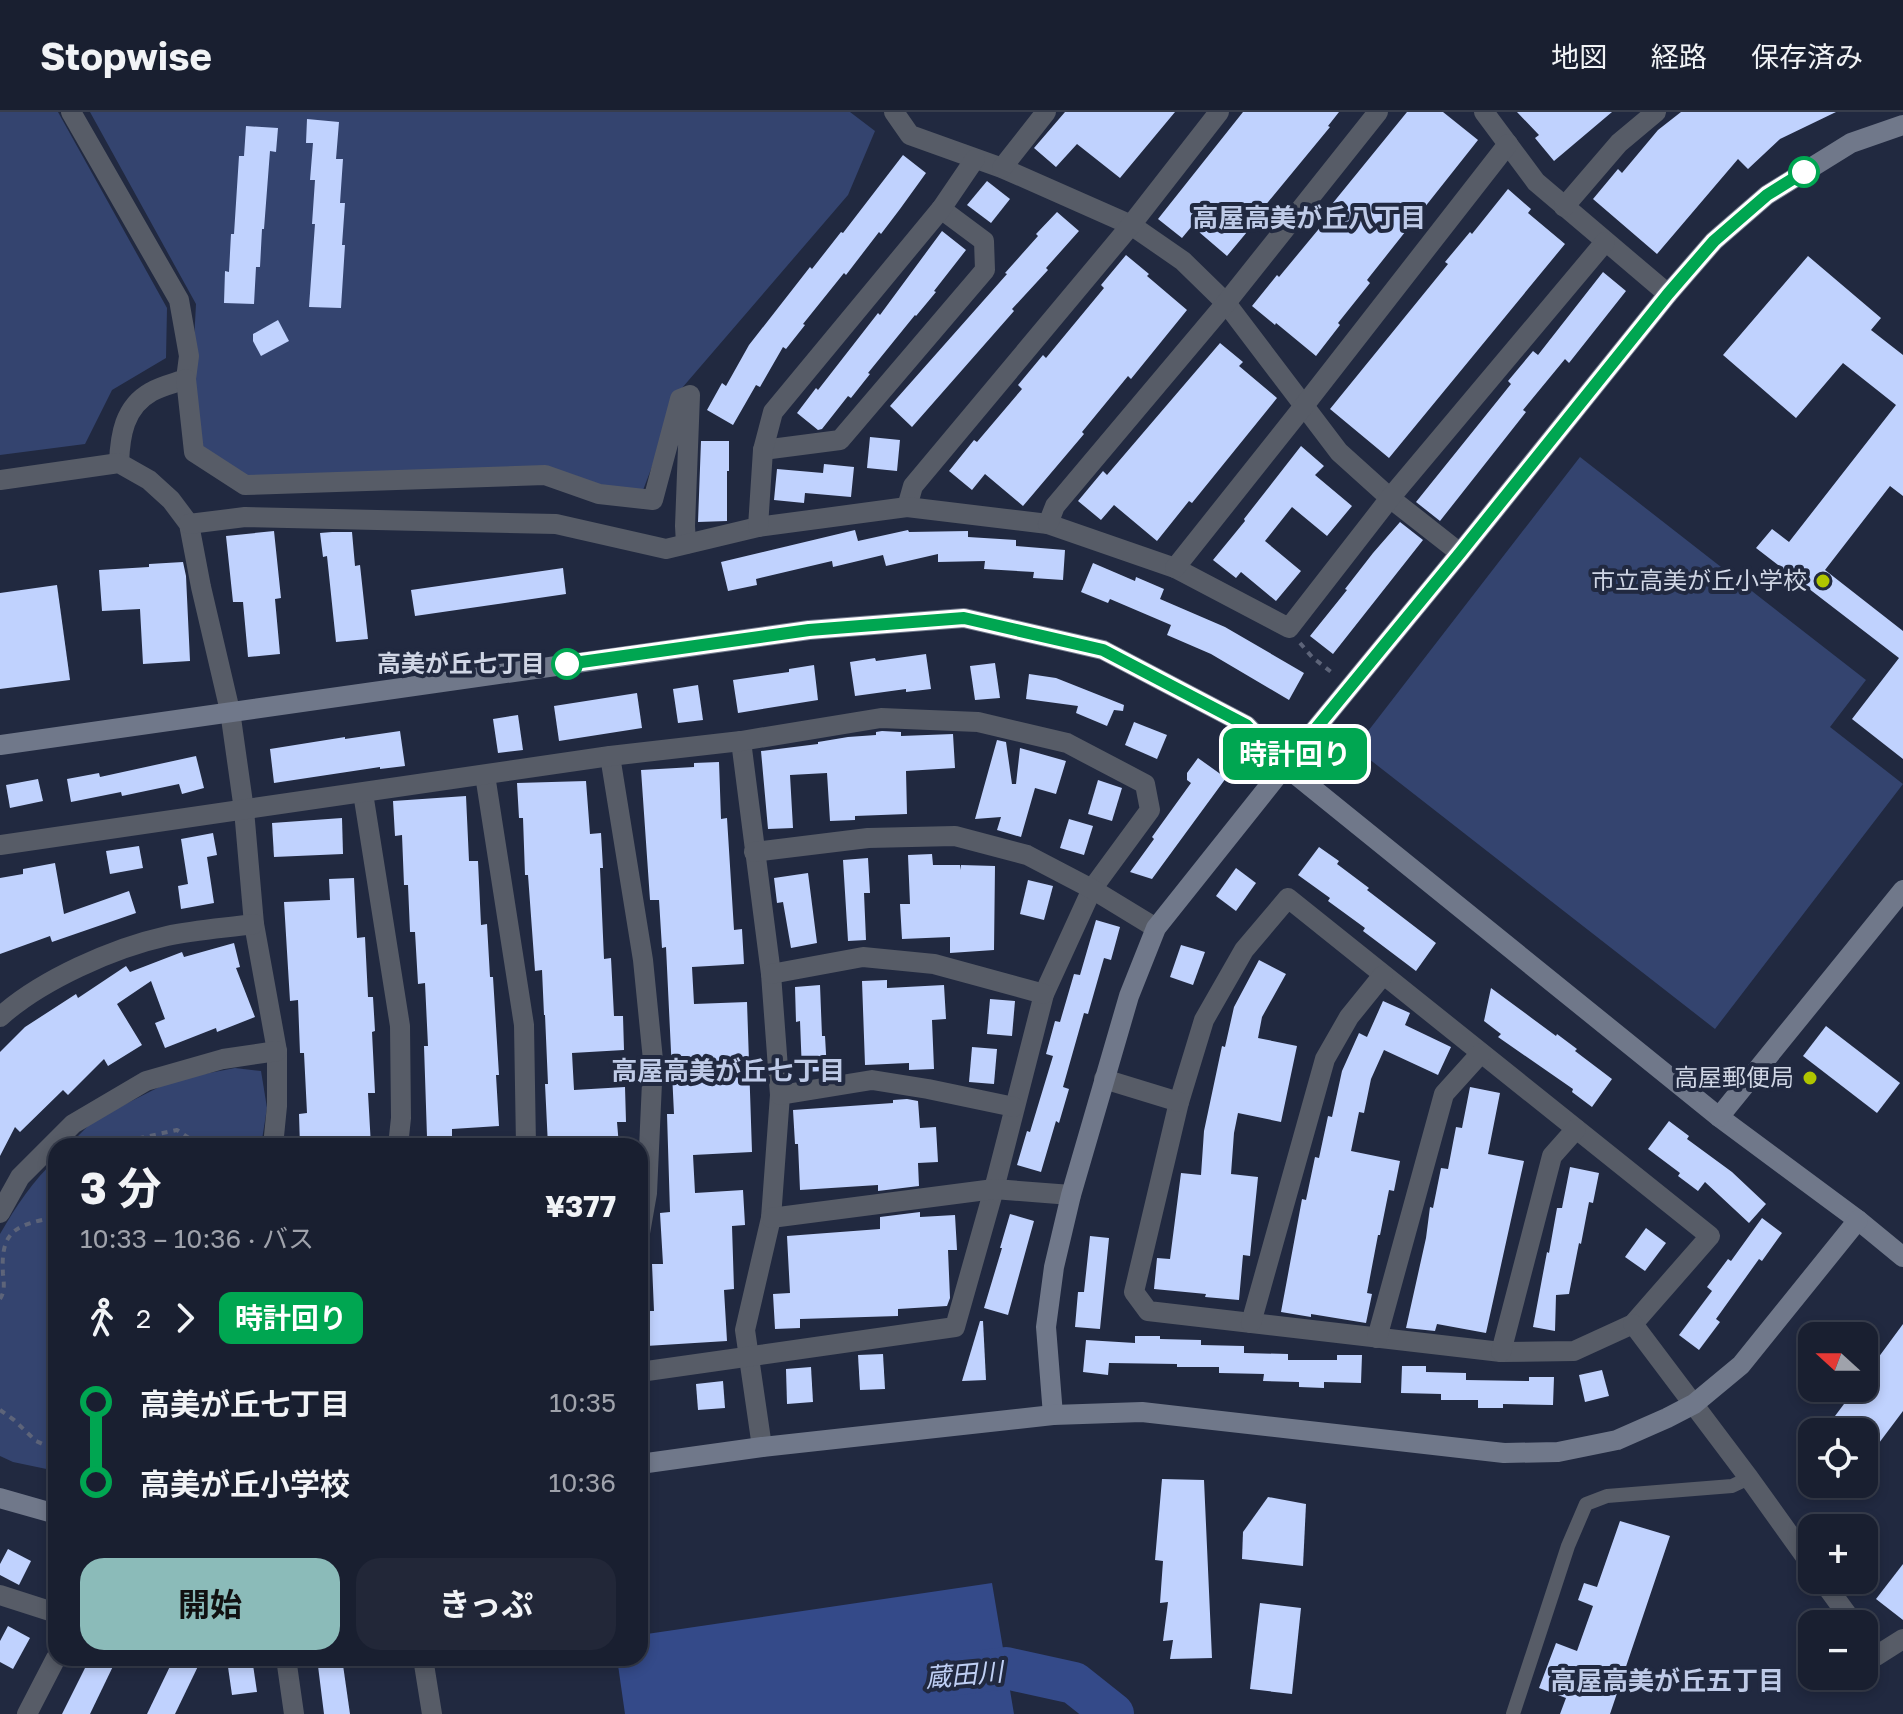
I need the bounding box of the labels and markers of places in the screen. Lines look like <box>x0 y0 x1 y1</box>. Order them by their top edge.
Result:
unlabelled marker <box>1789 157 1819 187</box>
place label: 市立高美が丘小学校 <box>1591 565 1807 594</box>
marker: 市立高美が丘小学校 <box>1814 572 1832 590</box>
place label: 高美が丘七丁目 <box>377 648 545 677</box>
marker: 高美が丘七丁目 <box>552 649 582 679</box>
place label: 高屋郵便局 <box>1674 1062 1794 1091</box>
marker: 高屋郵便局 <box>1801 1069 1819 1087</box>

